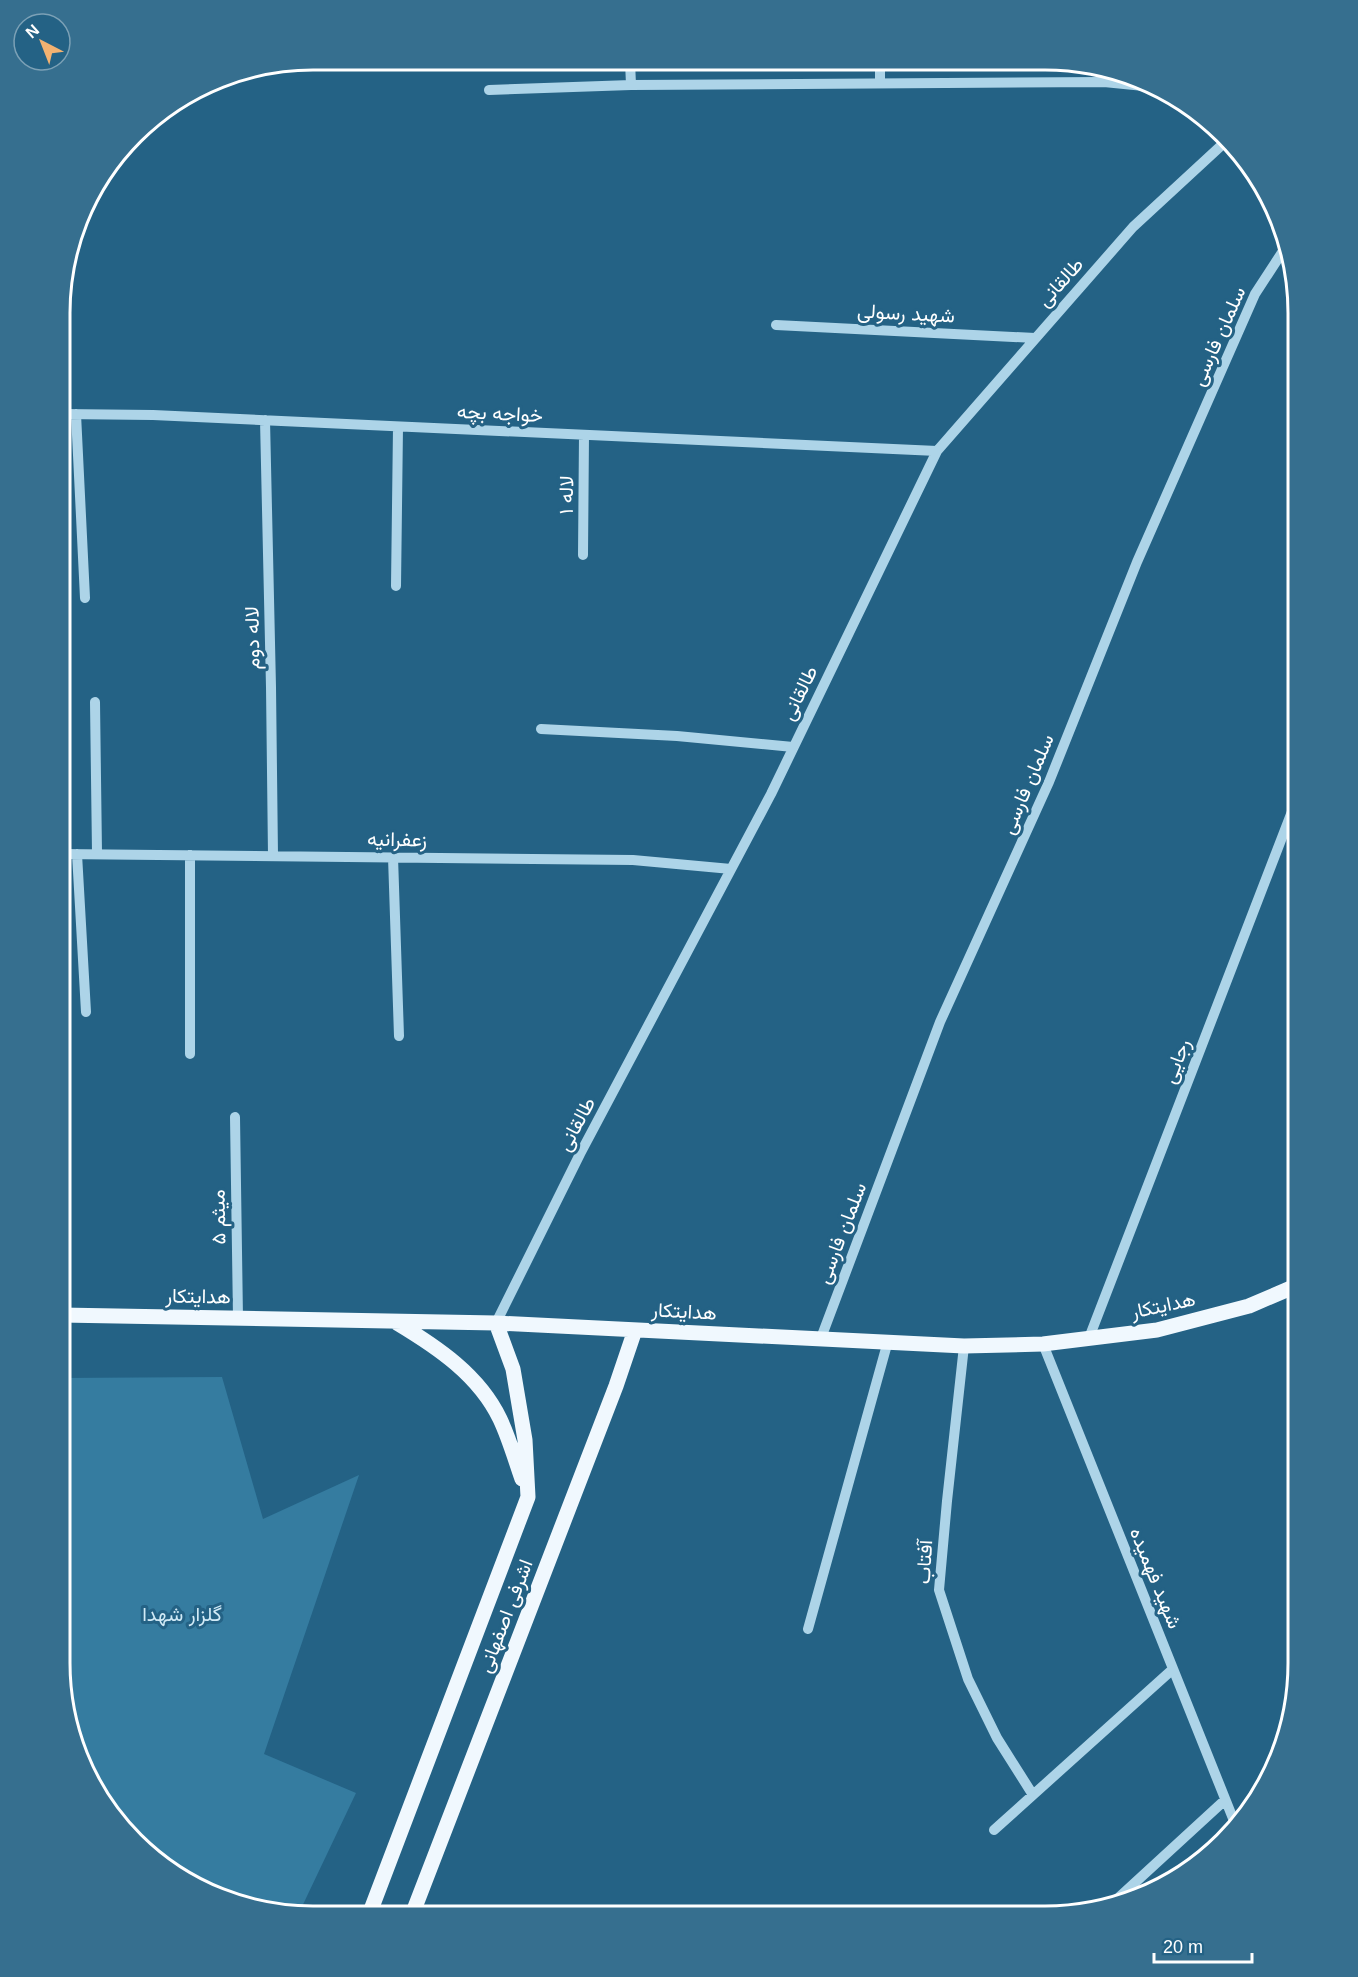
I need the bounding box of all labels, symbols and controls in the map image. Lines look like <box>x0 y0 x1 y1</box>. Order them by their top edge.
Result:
north arrow <box>12 12 72 72</box>
text: N <box>22 21 42 41</box>
street label: طالقانی <box>1032 253 1088 312</box>
street label: سلمان فارسی <box>1186 283 1251 390</box>
street label: شهید رسولی <box>856 299 955 329</box>
street label: خواجه بچه <box>456 400 544 429</box>
street label: لاله ۱ <box>555 475 577 515</box>
street label: لاله دوم <box>240 606 266 670</box>
street label: طالقانی <box>776 662 822 724</box>
street label: سلمان فارسی <box>996 731 1060 838</box>
street label: زعفرانیه <box>367 827 427 853</box>
street label: رجایی <box>1158 1036 1196 1087</box>
street label: طالقانی <box>553 1093 600 1155</box>
street label: سلمان فارسی <box>812 1179 872 1287</box>
street label: میثم ۵ <box>207 1189 231 1245</box>
street label: هدایتکار <box>164 1284 231 1310</box>
street label: هدایتکار <box>1128 1287 1198 1325</box>
street label: هدایتکار <box>650 1298 717 1326</box>
street label: شهید فهمیده <box>1124 1524 1186 1632</box>
street label: آفتاب <box>912 1538 937 1585</box>
street label: اشرفی اصفهانی <box>473 1556 539 1677</box>
park label: گلزار شهدا <box>142 1603 222 1627</box>
scale bar <box>1154 1926 1252 1964</box>
text: 20 m <box>1163 1937 1203 1957</box>

